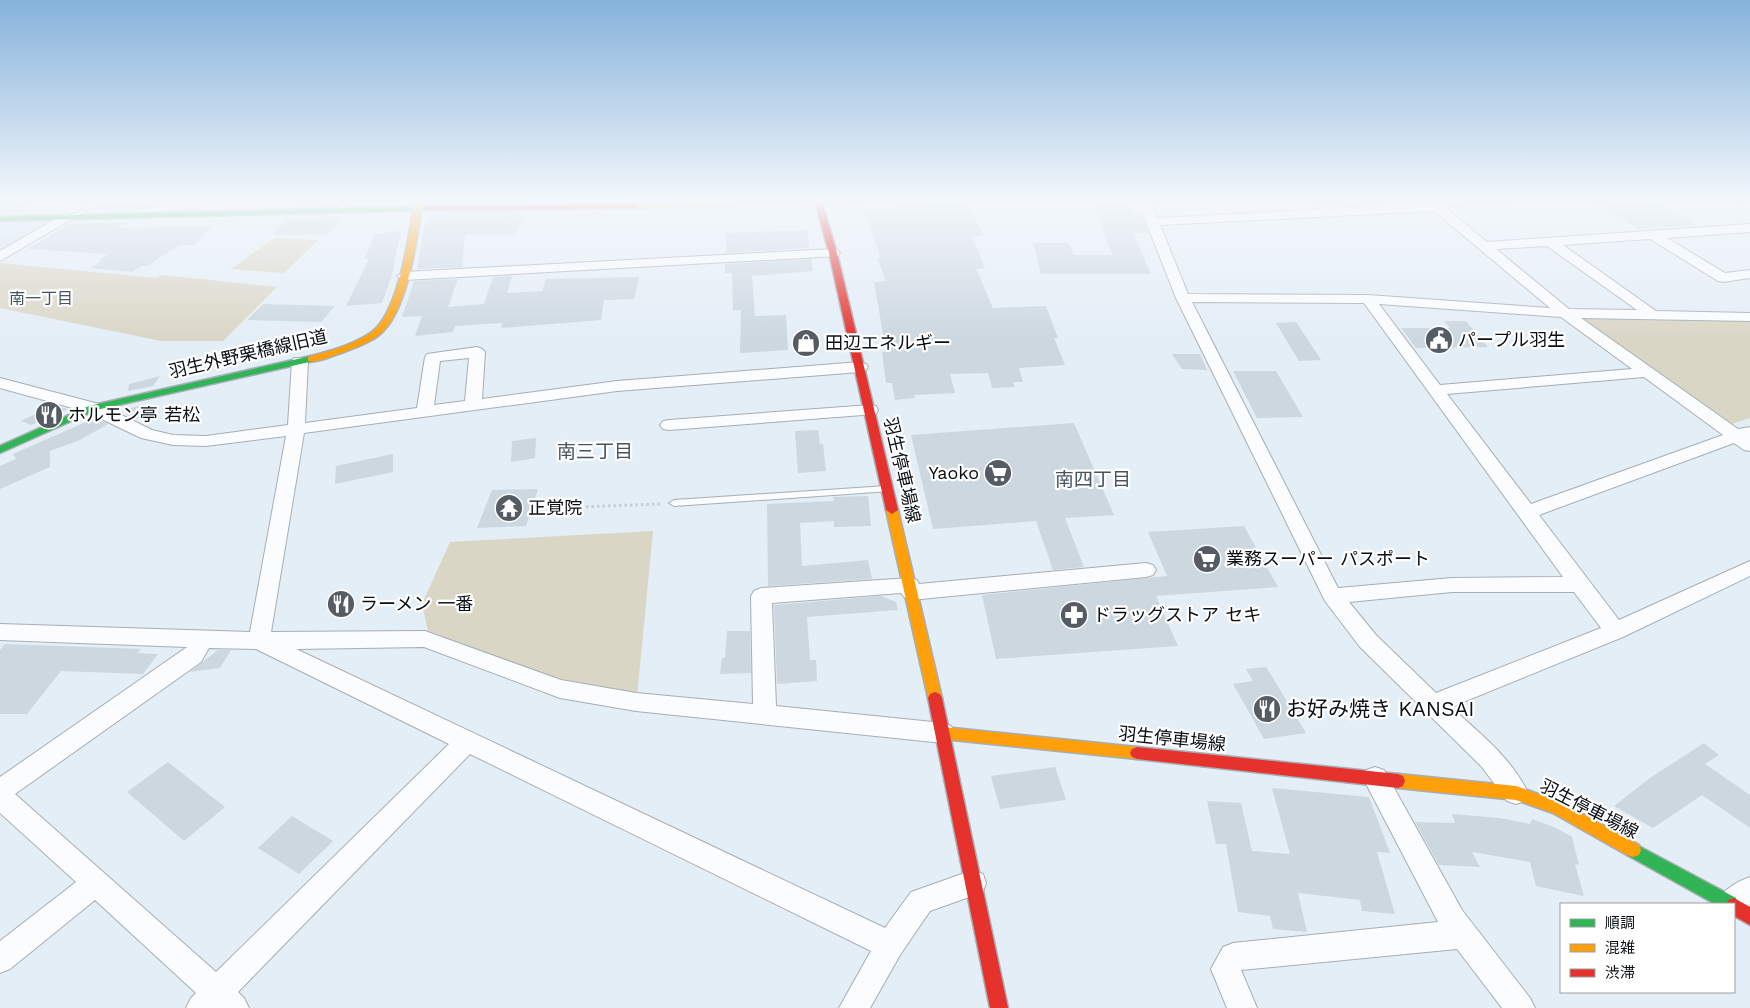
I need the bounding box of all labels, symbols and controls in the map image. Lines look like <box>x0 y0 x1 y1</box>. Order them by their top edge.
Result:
district label: 南一丁目 <box>9 289 73 308</box>
street label: 羽生外野栗橋線旧道 <box>167 325 329 382</box>
public building icon: パープル羽生 <box>1424 325 1454 355</box>
shop icon: 田辺エネルギー <box>791 328 821 358</box>
place label: パープル羽生 <box>1458 329 1565 350</box>
place label: 田辺エネルギー <box>825 332 951 353</box>
restaurant icon: ホルモン亭 若松 <box>34 400 64 430</box>
place label: ホルモン亭 若松 <box>68 404 200 425</box>
street label: 羽生停車場線 <box>880 415 925 525</box>
district label: 南三丁目 <box>557 440 633 463</box>
supermarket icon: Yaoko <box>983 458 1013 488</box>
place label: Yaoko <box>929 462 979 483</box>
district label: 南四丁目 <box>1055 468 1131 491</box>
temple icon: 正覚院 <box>494 493 524 523</box>
place label: 正覚院 <box>528 497 582 518</box>
supermarket icon: 業務スーパー パスポート <box>1192 544 1222 574</box>
place label: 業務スーパー パスポート <box>1226 548 1430 569</box>
restaurant icon: ラーメン 一番 <box>326 589 356 619</box>
place label: ラーメン 一番 <box>360 593 473 614</box>
pharmacy icon: ドラッグストア セキ <box>1059 600 1089 630</box>
place label: ドラッグストア セキ <box>1093 604 1261 625</box>
restaurant icon: お好み焼き KANSAI <box>1252 694 1282 724</box>
place label: お好み焼き KANSAI <box>1286 696 1475 721</box>
street label: 羽生停車場線 <box>1117 722 1227 755</box>
street label: 羽生停車場線 <box>1536 775 1642 842</box>
legend <box>1560 903 1735 993</box>
text: 順調 <box>1605 914 1635 932</box>
text: 混雑 <box>1605 939 1635 957</box>
text: 渋滞 <box>1605 964 1635 982</box>

